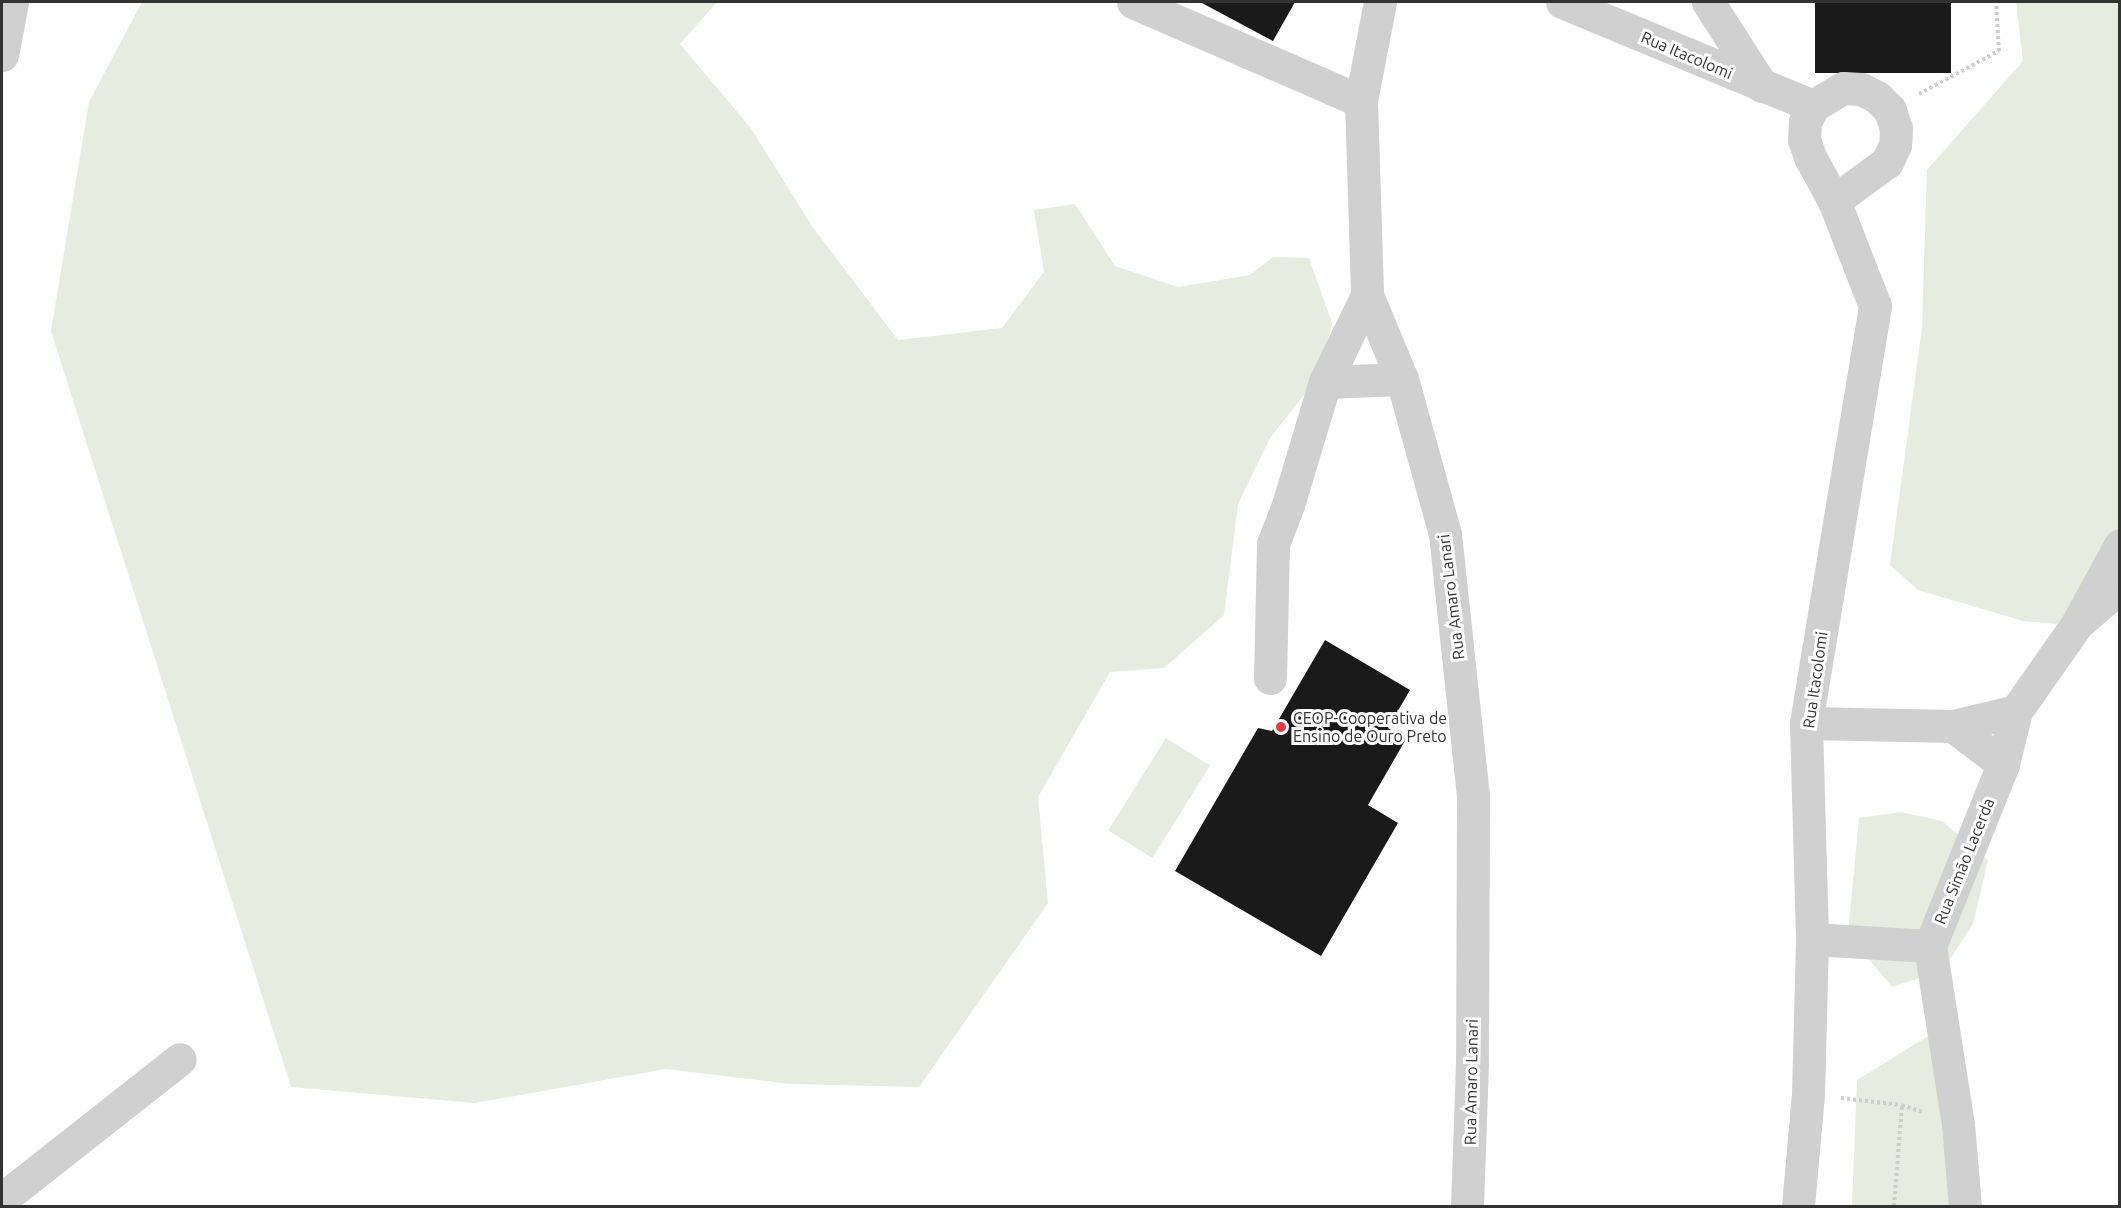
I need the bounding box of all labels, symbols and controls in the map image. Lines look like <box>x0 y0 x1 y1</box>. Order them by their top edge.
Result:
street label: Rua Itacolomi <box>1638 27 1736 83</box>
street label: Rua Amaro Lanari <box>1434 533 1468 661</box>
street label: Rua Itacolomi <box>1799 630 1831 730</box>
place label: CEOP-Cooperativa de Ensino de Ouro Preto <box>1293 708 1447 746</box>
marker: CEOP-Cooperativa de Ensino de Ouro Preto <box>1274 720 1288 734</box>
street label: Rua Simão Lacerda <box>1930 795 1998 927</box>
street label: Rua Amaro Lanari <box>1460 1019 1482 1145</box>

